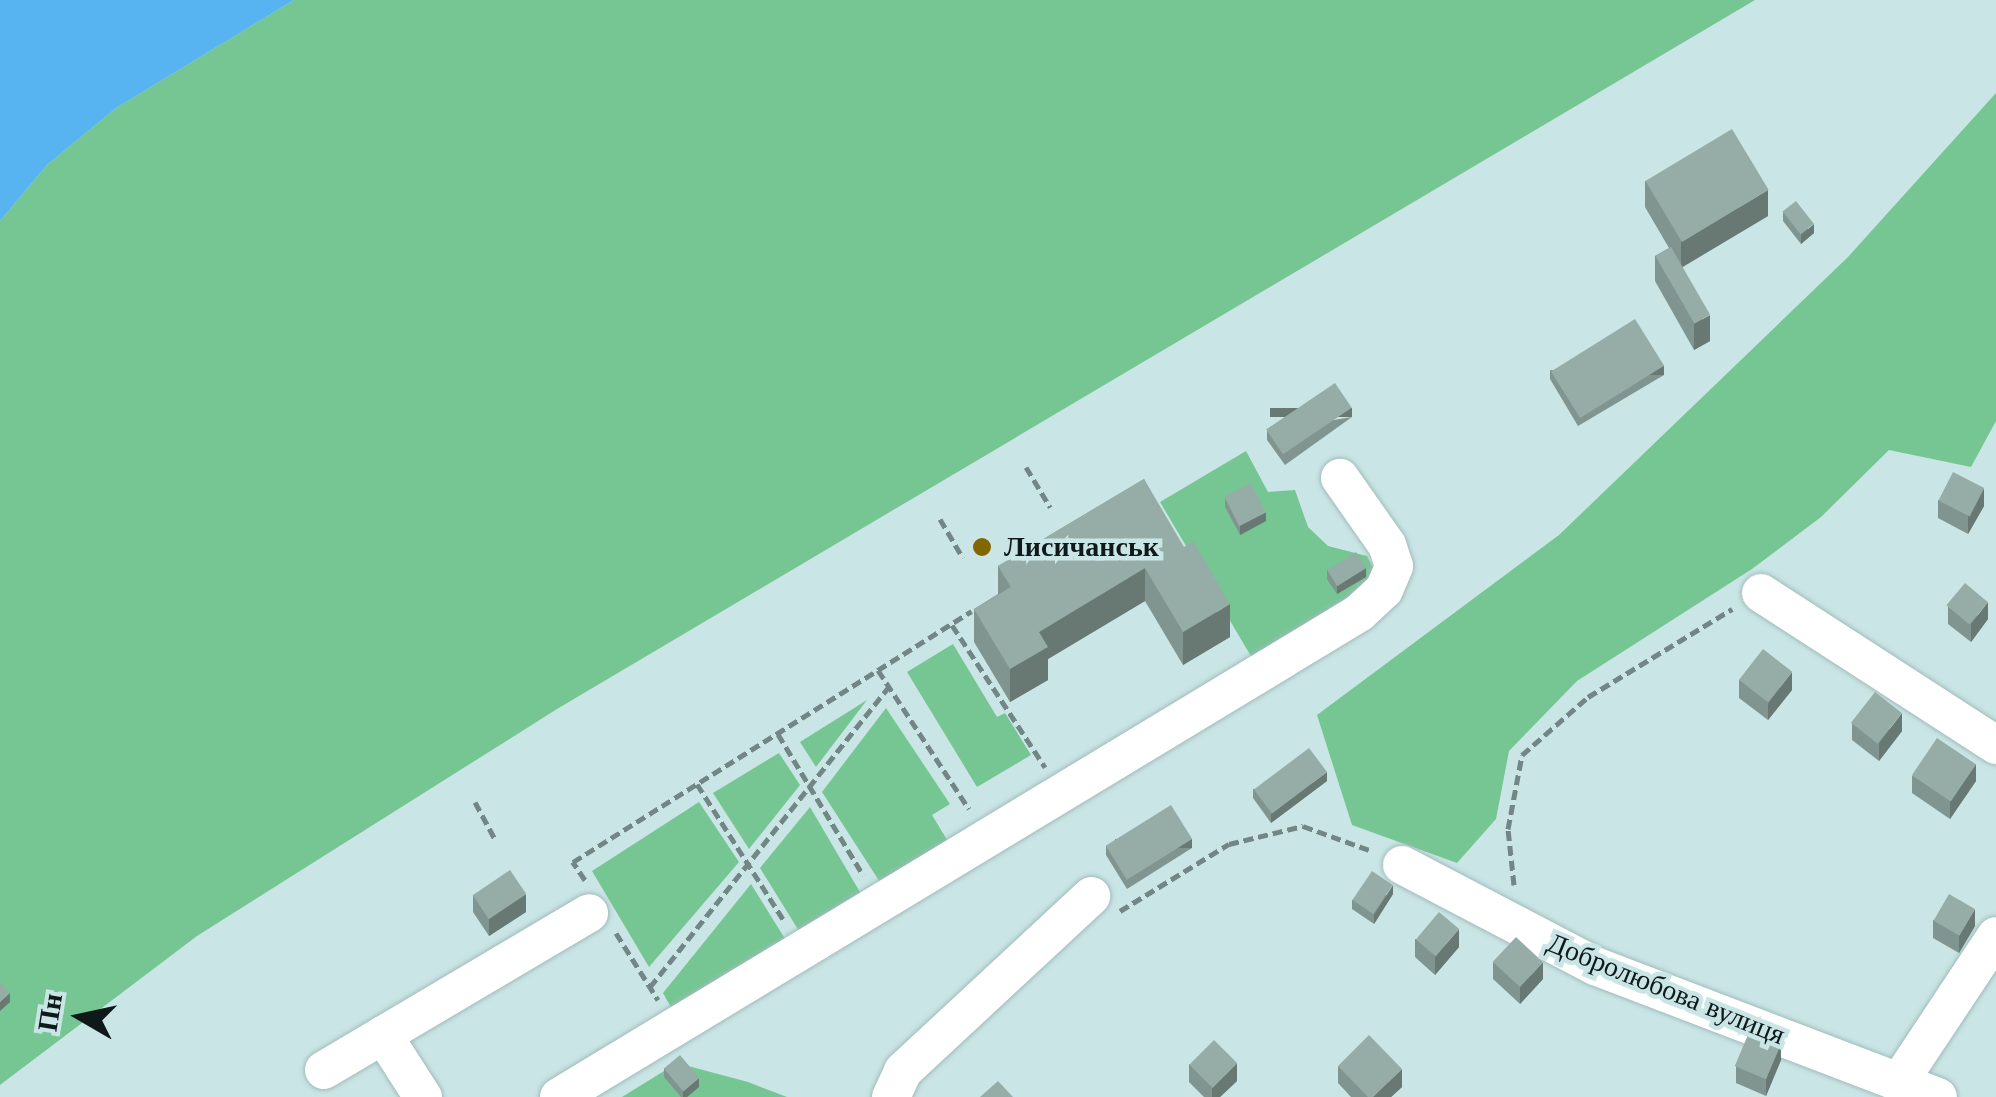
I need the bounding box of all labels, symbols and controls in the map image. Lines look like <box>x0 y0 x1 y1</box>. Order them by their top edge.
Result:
place label: Лисичанськ <box>1004 530 1159 564</box>
marker: Лисичанськ <box>969 534 995 560</box>
street label: Добролюбова вулиця <box>1542 926 1790 1052</box>
north arrow <box>30 967 130 1067</box>
text: Пн <box>30 991 70 1034</box>

